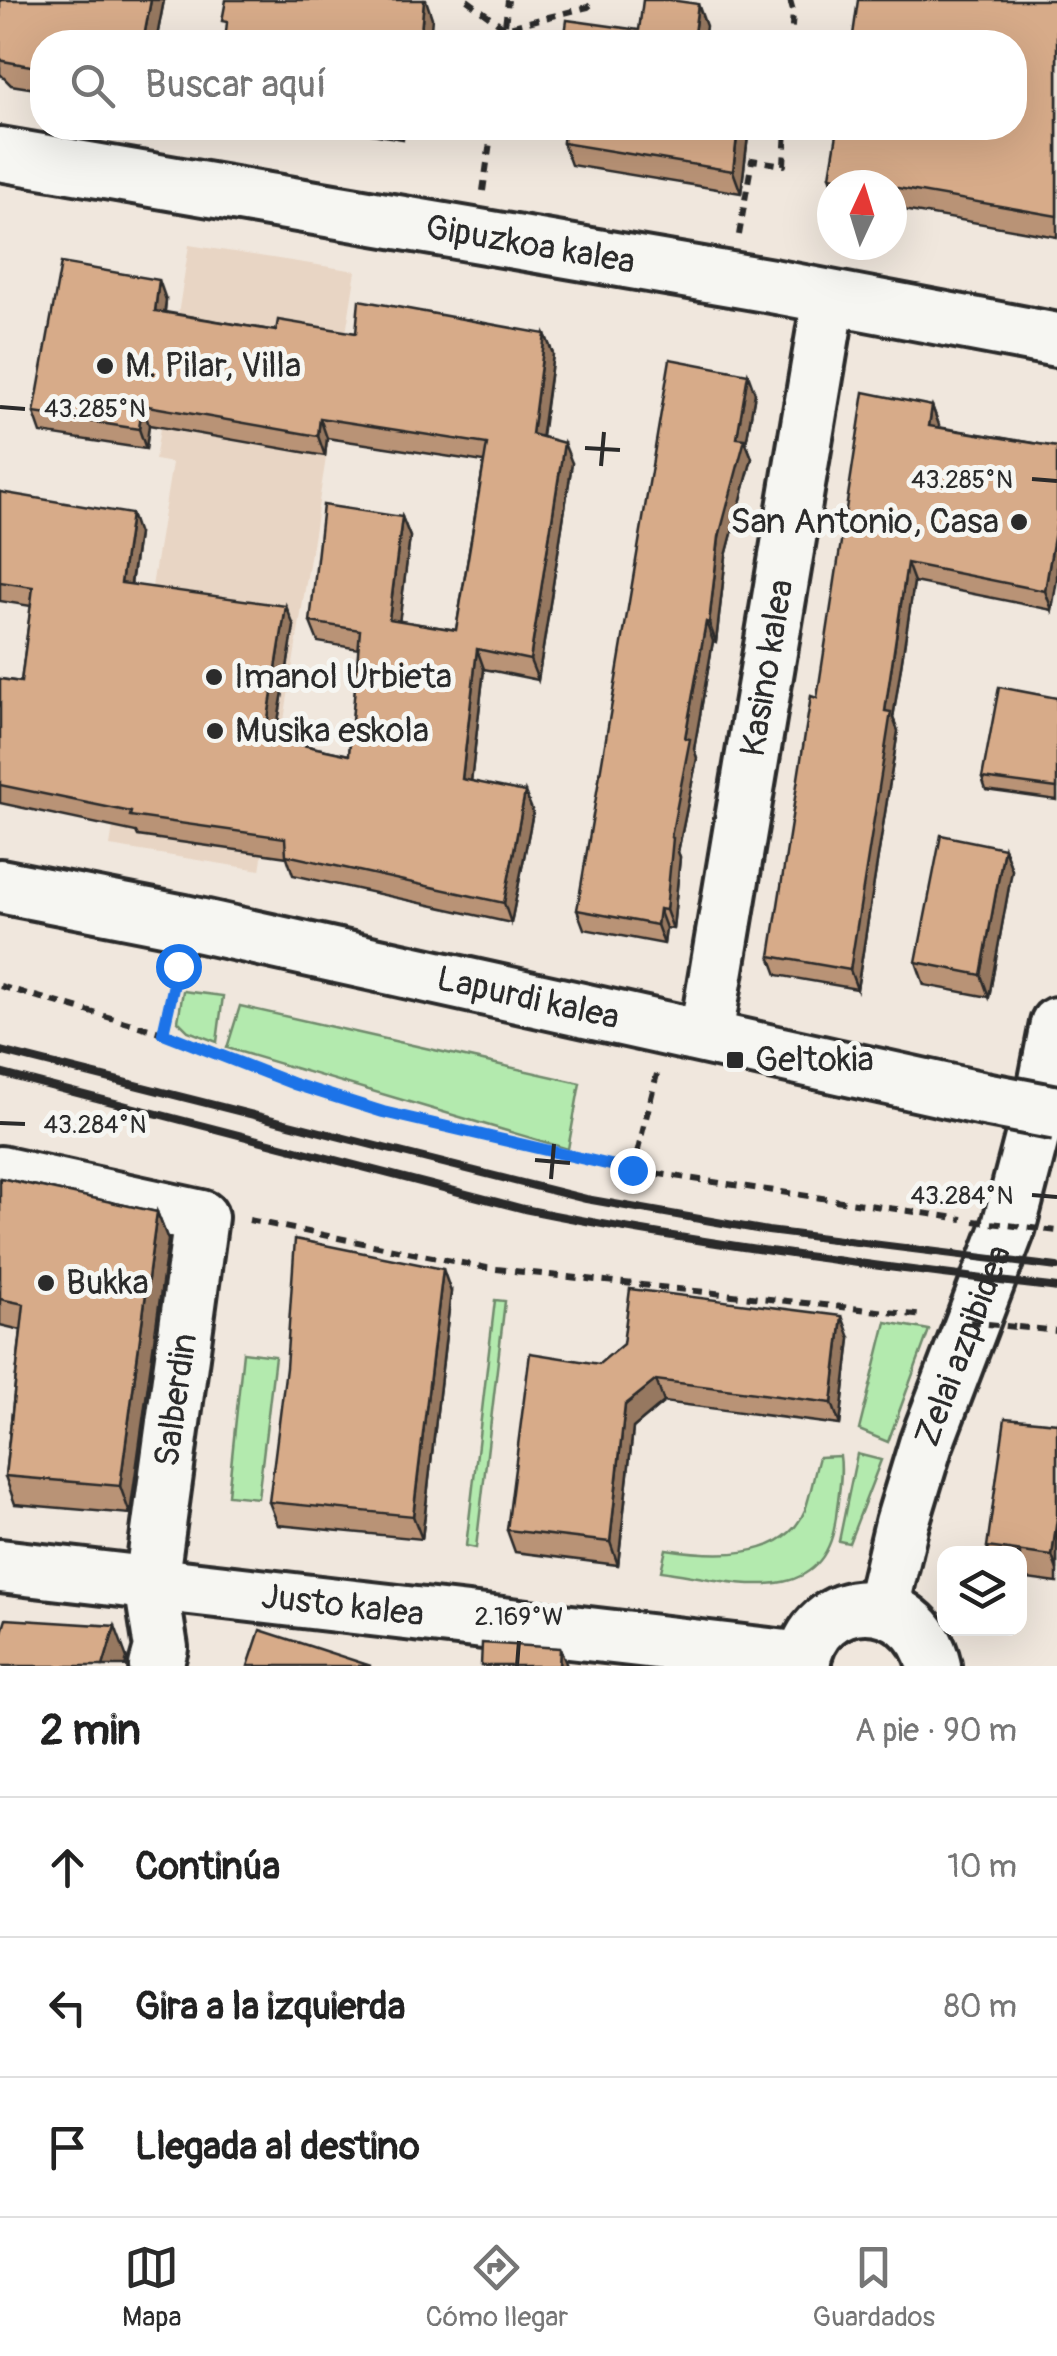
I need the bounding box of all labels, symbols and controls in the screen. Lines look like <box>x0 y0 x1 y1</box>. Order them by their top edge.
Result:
search box <box>30 30 1027 140</box>
icon: search <box>65 58 120 113</box>
text: Buscar aquí <box>145 61 327 109</box>
north arrow <box>817 170 907 260</box>
street label: Gipuzkoa kalea <box>422 205 638 284</box>
place label: M. Pilar, Villa <box>125 344 301 388</box>
marker: M. Pilar, Villa <box>94 355 116 377</box>
text: 43.285°N <box>44 394 146 425</box>
text: 43.285°N <box>911 465 1013 496</box>
place label: San Antonio, Casa <box>730 500 999 544</box>
marker: San Antonio, Casa <box>1008 511 1030 533</box>
street label: Kasino kalea <box>731 576 804 760</box>
place label: Imanol Urbieta <box>234 655 452 699</box>
marker: Imanol Urbieta <box>203 666 225 688</box>
place label: Musika eskola <box>235 709 429 753</box>
marker: Musika eskola <box>204 720 226 742</box>
route start <box>156 944 202 990</box>
street label: Lapurdi kalea <box>433 957 624 1040</box>
place label: Geltokia <box>755 1038 874 1082</box>
marker: Geltokia <box>724 1049 746 1071</box>
text: 43.284°N <box>44 1110 146 1141</box>
route end <box>610 1148 656 1194</box>
text: 43.284°N <box>911 1181 1013 1212</box>
street label: Zelai azpibidea <box>905 1239 1022 1452</box>
place label: Bukka <box>66 1261 149 1305</box>
marker: Bukka <box>35 1272 57 1294</box>
street label: Salberdin <box>145 1331 207 1469</box>
map controls <box>937 1546 1027 1636</box>
button: layers <box>937 1546 1027 1636</box>
street label: Justo kalea <box>259 1574 426 1637</box>
text: 2.169°W <box>475 1602 563 1633</box>
text: 2 min <box>40 1705 141 1757</box>
text: A pie · 90 m <box>855 1711 1017 1751</box>
icon: ahead <box>40 1840 95 1895</box>
text: Continúa <box>135 1843 280 1891</box>
text: 10 m <box>947 1847 1017 1887</box>
icon: left <box>40 1980 95 2035</box>
text: Gira a la izquierda <box>135 1983 405 2031</box>
text: 80 m <box>944 1987 1017 2027</box>
icon: arrive <box>40 2120 95 2175</box>
text: Llegada al destino <box>135 2123 420 2171</box>
tab: Mapa <box>122 2240 181 2335</box>
tab: Cómo llegar <box>426 2240 568 2335</box>
tab: Guardados <box>812 2240 935 2335</box>

